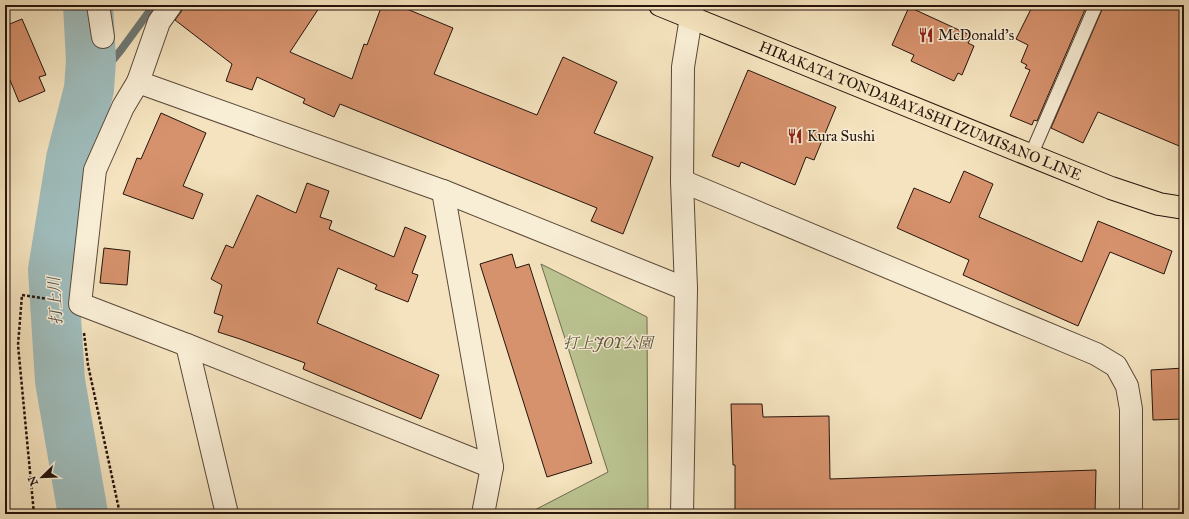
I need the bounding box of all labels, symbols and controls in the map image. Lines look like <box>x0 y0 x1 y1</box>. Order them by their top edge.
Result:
restaurant icon: McDonald's <box>917 26 935 44</box>
place label: McDonald's <box>938 26 1014 44</box>
street label: HIRAKATA TONDABAYASHI IZUMISANO LINE <box>756 37 1085 184</box>
restaurant icon: Kura Sushi <box>786 127 804 145</box>
place label: Kura Sushi <box>807 127 875 145</box>
water label: 打上川 <box>44 275 66 325</box>
park label: 打上JOY公園 <box>563 334 656 352</box>
north arrow <box>22 457 62 497</box>
text: N <box>25 473 41 488</box>

